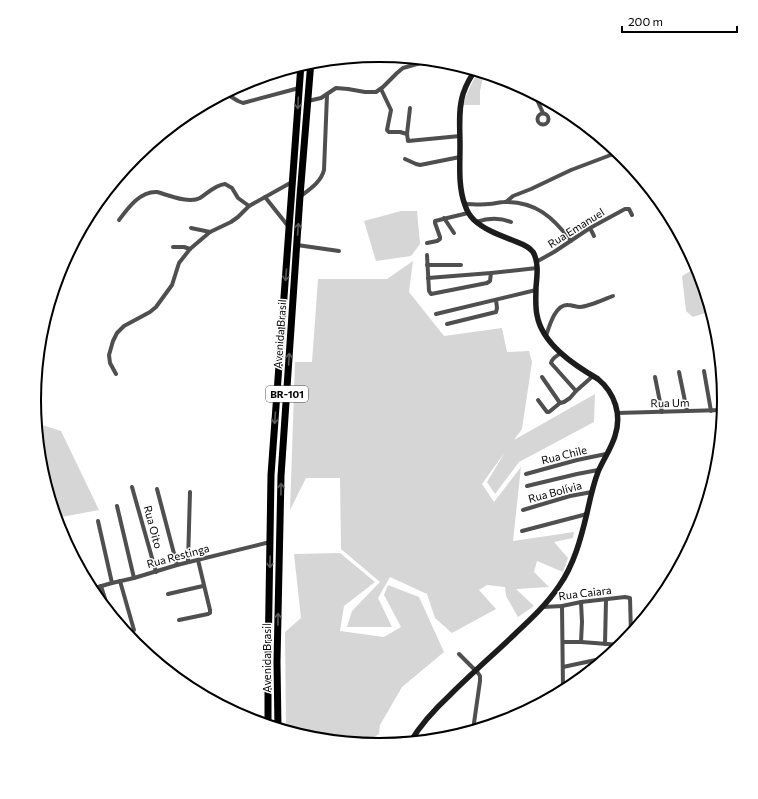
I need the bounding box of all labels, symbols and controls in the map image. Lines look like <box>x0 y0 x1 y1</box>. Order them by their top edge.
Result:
scale bar <box>622 8 737 34</box>
text: 200 m <box>628 14 663 28</box>
one-way arrow <box>295 96 302 109</box>
street label: Rua Emanuel <box>545 205 606 250</box>
one-way arrow <box>295 223 302 236</box>
one-way arrow <box>282 268 289 281</box>
street label: Avenida Brasil <box>271 299 288 369</box>
one-way arrow <box>285 353 292 366</box>
road number: BR-101 <box>266 386 308 402</box>
street label: Rua Um <box>650 396 690 409</box>
one-way arrow <box>272 411 279 424</box>
street label: Rua Chile <box>540 443 588 466</box>
street label: Rua Bolívia <box>527 478 583 505</box>
one-way arrow <box>277 483 285 496</box>
street label: Rua Oito <box>141 504 166 550</box>
street label: Rua Restinga <box>145 541 211 570</box>
one-way arrow <box>266 555 273 568</box>
street label: Rua Caiara <box>558 583 612 602</box>
one-way arrow <box>275 613 282 626</box>
street label: Avenida Brasil <box>260 623 273 693</box>

